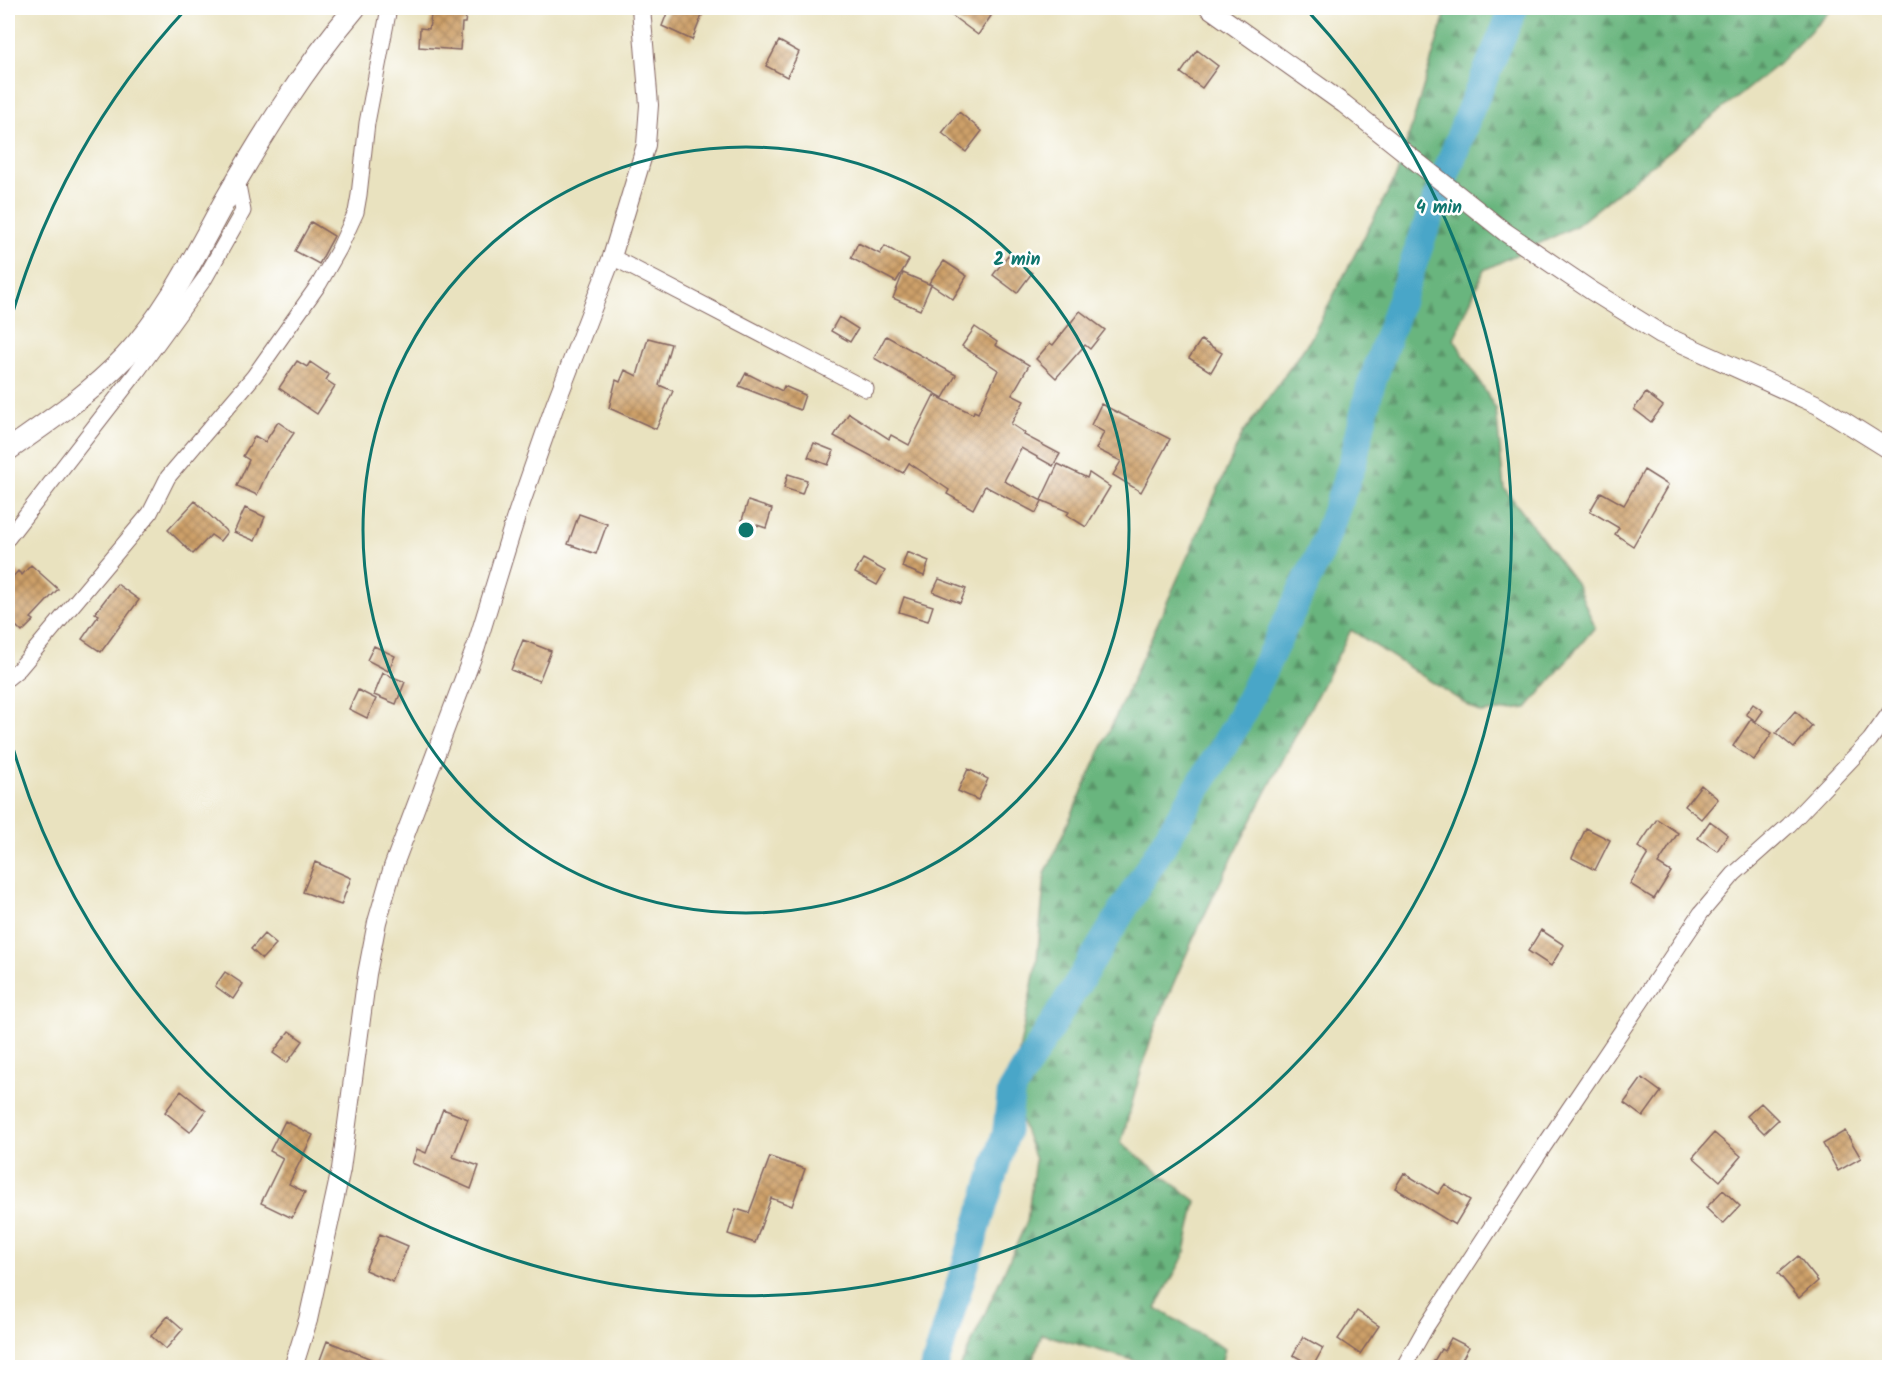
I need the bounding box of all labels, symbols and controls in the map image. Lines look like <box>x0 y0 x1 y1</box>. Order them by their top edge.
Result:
text: 4 min <box>1416 194 1462 223</box>
text: 2 min <box>994 246 1040 275</box>
centre of rings <box>736 520 756 540</box>

